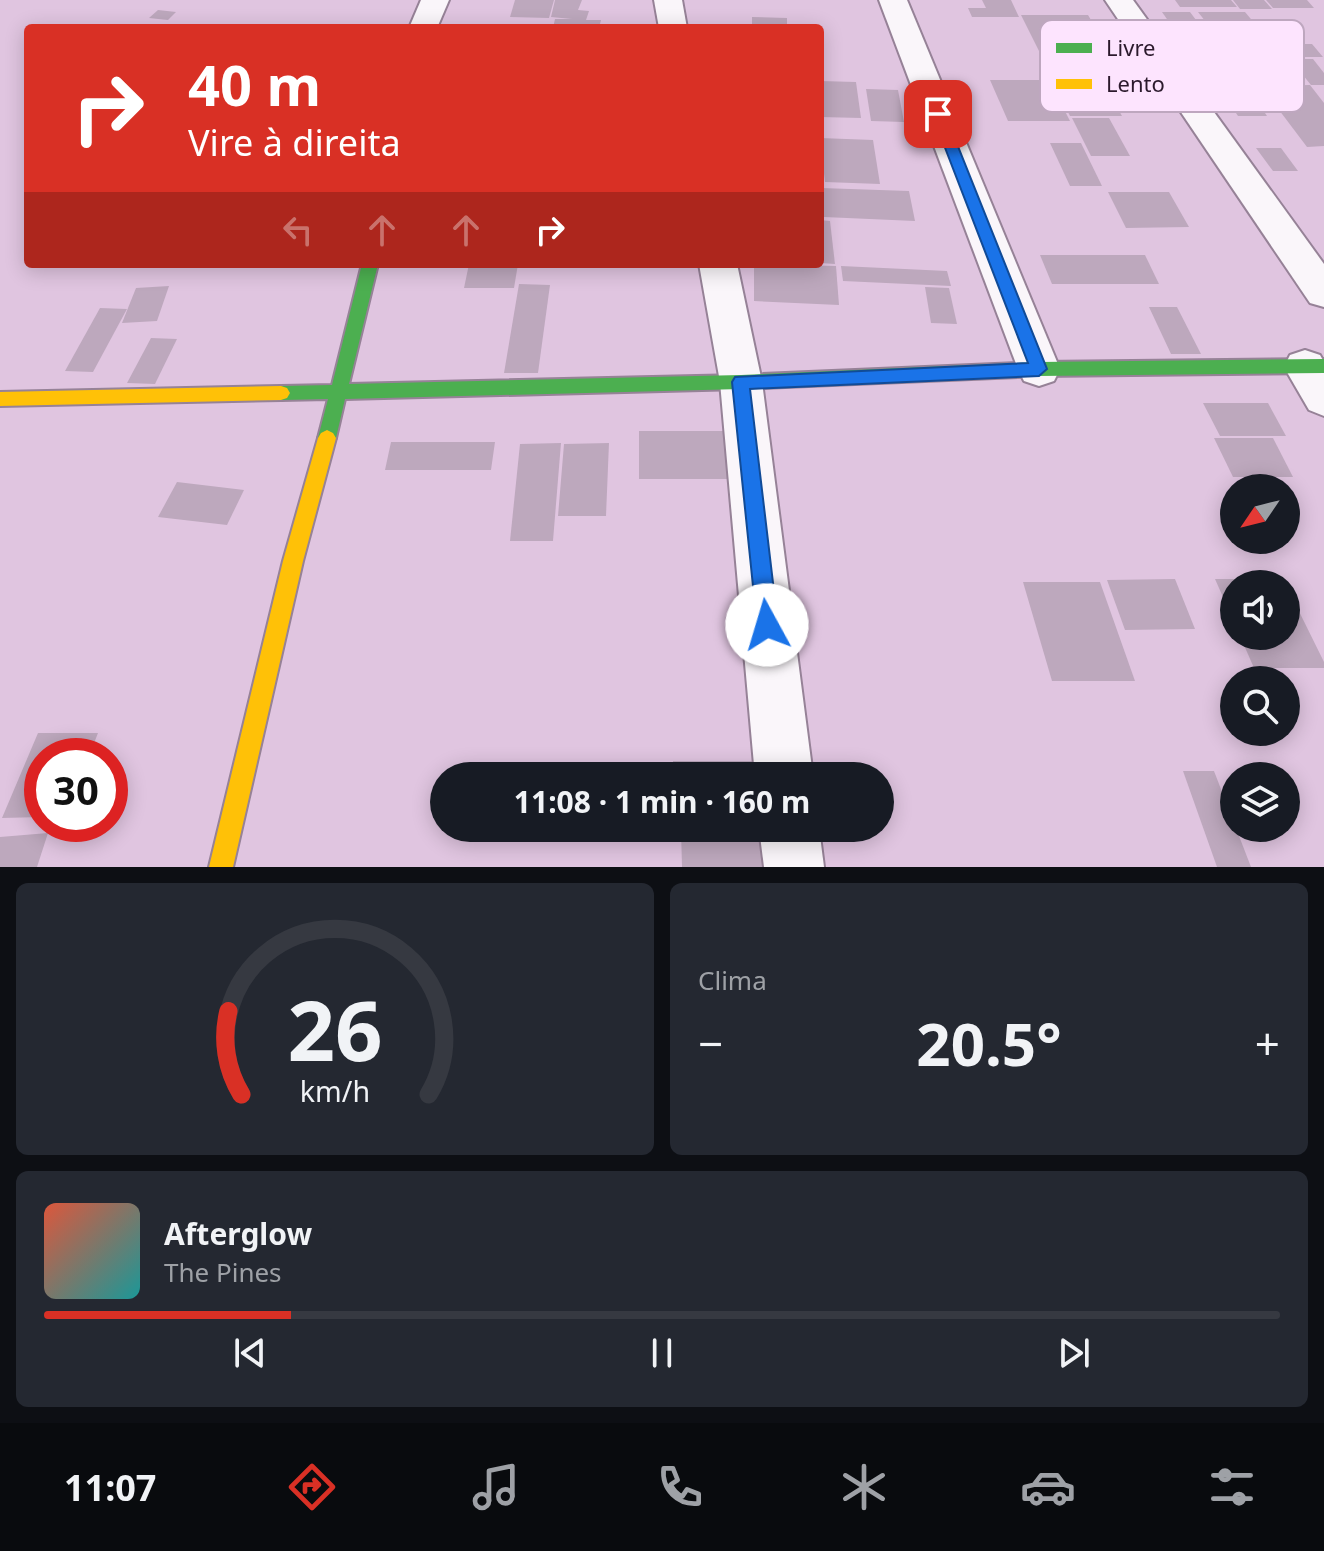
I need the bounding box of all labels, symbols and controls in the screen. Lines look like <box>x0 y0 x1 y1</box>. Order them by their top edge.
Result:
legend <box>1040 20 1304 112</box>
text: Livre <box>1106 32 1155 62</box>
text: 40 m <box>188 46 321 122</box>
icon: right <box>56 56 160 160</box>
text: Lento <box>1106 68 1165 98</box>
pin <box>904 80 972 148</box>
icon: arrive <box>916 92 960 136</box>
text: Vire à direita <box>188 118 401 167</box>
icon: left <box>276 208 320 252</box>
icon: ahead <box>360 208 404 252</box>
icon: ahead <box>444 208 488 252</box>
icon: right <box>528 208 572 252</box>
north arrow <box>1220 474 1300 554</box>
map controls <box>1220 474 1300 842</box>
button: sound <box>1220 570 1300 650</box>
position arrow <box>725 583 809 667</box>
button: search <box>1220 666 1300 746</box>
speed limit sign: 30 <box>24 738 128 842</box>
button: layers <box>1220 762 1300 842</box>
text: 11:08 · 1 min · 160 m <box>514 781 810 822</box>
text: Clima <box>698 962 767 998</box>
text: 26 <box>287 972 383 1085</box>
text: 20.5° <box>916 1002 1062 1084</box>
text: − <box>698 1013 723 1073</box>
text: + <box>1255 1013 1280 1073</box>
text: km/h <box>300 1071 370 1110</box>
text: Afterglow <box>164 1213 312 1254</box>
text: The Pines <box>164 1254 282 1290</box>
icon: previous <box>228 1331 272 1375</box>
icon: pause <box>640 1331 684 1375</box>
icon: next <box>1052 1331 1096 1375</box>
icon: directions <box>284 1459 340 1515</box>
icon: music <box>468 1459 524 1515</box>
icon: phone <box>652 1459 708 1515</box>
icon: climate <box>836 1459 892 1515</box>
icon: car <box>1020 1459 1076 1515</box>
icon: filters <box>1204 1459 1260 1515</box>
text: 11:07 <box>64 1463 156 1512</box>

